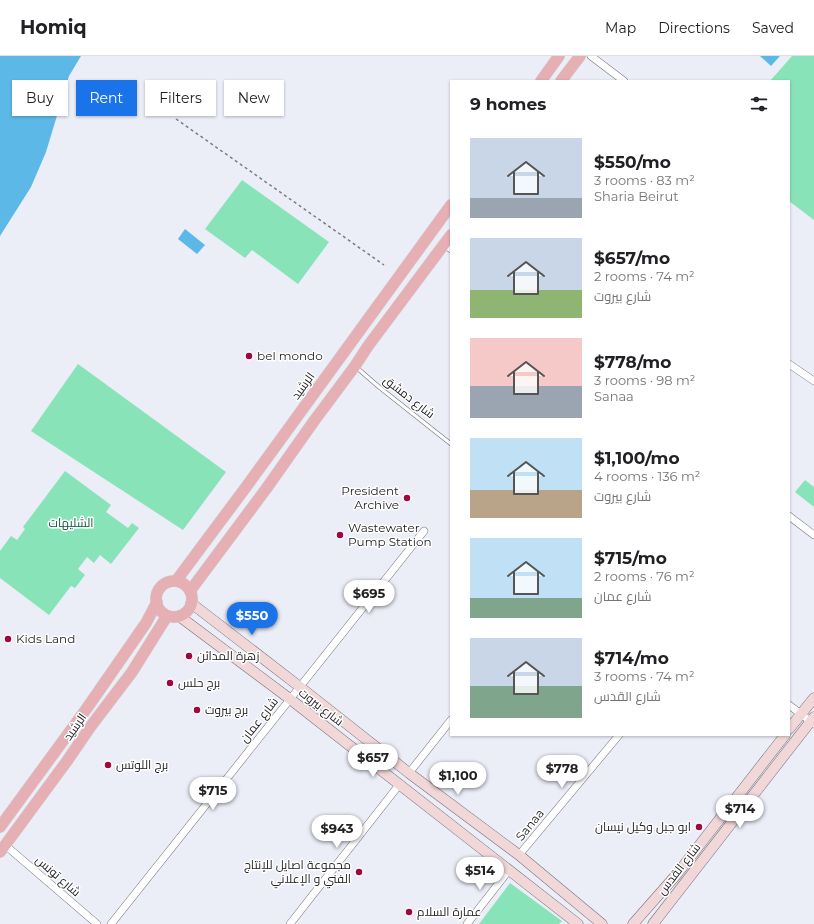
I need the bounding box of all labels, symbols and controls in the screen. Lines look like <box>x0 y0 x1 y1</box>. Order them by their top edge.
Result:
text: Homiq <box>20 16 87 39</box>
text: Map <box>605 19 636 37</box>
text: Directions <box>658 19 730 37</box>
text: Saved <box>752 19 794 37</box>
chip: Buy <box>12 80 68 116</box>
chip: Rent <box>76 80 137 116</box>
chip: Filters <box>145 80 216 116</box>
chip: New <box>224 80 284 116</box>
icon: filters <box>748 93 770 115</box>
text: 9 homes <box>470 94 546 114</box>
text: $550/mo <box>594 152 671 172</box>
icon: home <box>502 154 550 202</box>
text: 3 rooms · 83 m² <box>594 172 695 188</box>
text: Sharia Beirut <box>594 188 679 204</box>
text: $657/mo <box>594 248 670 268</box>
icon: home <box>502 254 550 302</box>
text: 2 rooms · 74 m² <box>594 268 695 284</box>
text: شارع بيروت <box>594 288 651 304</box>
place label: bel mondo <box>257 348 323 363</box>
marker: bel mondo <box>244 351 254 361</box>
text: $778/mo <box>594 352 671 372</box>
icon: home <box>502 354 550 402</box>
street label: الرشيد <box>288 369 317 402</box>
street label: شارع دمشق <box>380 372 438 422</box>
text: 3 rooms · 98 m² <box>594 372 695 388</box>
text: Sanaa <box>594 388 634 404</box>
text: $1,100/mo <box>594 448 680 468</box>
icon: home <box>502 454 550 502</box>
text: 4 rooms · 136 m² <box>594 468 700 484</box>
place label: President Archive <box>341 483 399 512</box>
text: شارع بيروت <box>594 488 651 504</box>
marker: President Archive <box>402 493 412 503</box>
park label: الشليهات <box>48 515 94 530</box>
place label: Wastewater Pump Station <box>348 520 432 549</box>
marker: Wastewater Pump Station <box>335 530 345 540</box>
text: $715/mo <box>594 548 667 568</box>
icon: home <box>502 554 550 602</box>
text: 2 rooms · 76 m² <box>594 568 694 584</box>
pin: $695 <box>345 580 393 614</box>
text: $695 <box>353 585 385 601</box>
text: شارع عمان <box>594 588 652 604</box>
pin: $550 <box>228 602 276 636</box>
text: $550 <box>236 607 268 623</box>
place label: Kids Land <box>16 631 75 646</box>
marker: Kids Land <box>3 634 13 644</box>
place label: زهرة المدائن <box>197 648 259 663</box>
text: $714/mo <box>594 648 669 668</box>
marker: زهرة المدائن <box>184 651 194 661</box>
icon: home <box>502 654 550 702</box>
text: 3 rooms · 74 m² <box>594 668 695 684</box>
place label: برج حلس <box>178 675 220 691</box>
marker: برج حلس <box>165 678 175 688</box>
street label: شارع بيروت <box>295 684 347 730</box>
text: شارع القدس <box>594 688 661 704</box>
street label: شارع عمان <box>236 694 282 746</box>
place label: برج بيروت <box>205 702 248 718</box>
marker: برج بيروت <box>192 705 202 715</box>
street label: الرشيد <box>60 710 89 743</box>
pin: $657 <box>349 744 397 778</box>
text: $657 <box>357 749 389 765</box>
pin: $778 <box>538 755 586 789</box>
place label: برج اللوتس <box>116 757 168 773</box>
marker: برج اللوتس <box>103 760 113 770</box>
text: $778 <box>546 760 578 776</box>
pin: $1,100 <box>425 762 491 796</box>
text: $1,100 <box>438 767 478 783</box>
pin: $715 <box>189 777 237 811</box>
text: $715 <box>198 782 228 798</box>
pin: $714 <box>716 795 764 829</box>
text: $714 <box>725 800 755 816</box>
street label: Sanaa <box>512 806 547 844</box>
pin: $943 <box>313 815 361 849</box>
place label: ابو جبل وكيل نيسان <box>595 819 691 834</box>
text: $943 <box>320 820 354 836</box>
marker: ابو جبل وكيل نيسان <box>694 822 704 832</box>
street label: شارع القدس <box>654 840 704 898</box>
street label: شارع تونس <box>32 852 84 900</box>
place label: مجموعة اصايل للإنتاج الفني و الإعلاني <box>244 857 351 889</box>
pin: $514 <box>456 857 504 891</box>
text: $514 <box>465 862 495 878</box>
marker: مجموعة اصايل للإنتاج الفني و الإعلاني <box>354 867 364 877</box>
place label: عمارة السلام <box>417 904 481 920</box>
marker: عمارة السلام <box>404 907 414 917</box>

